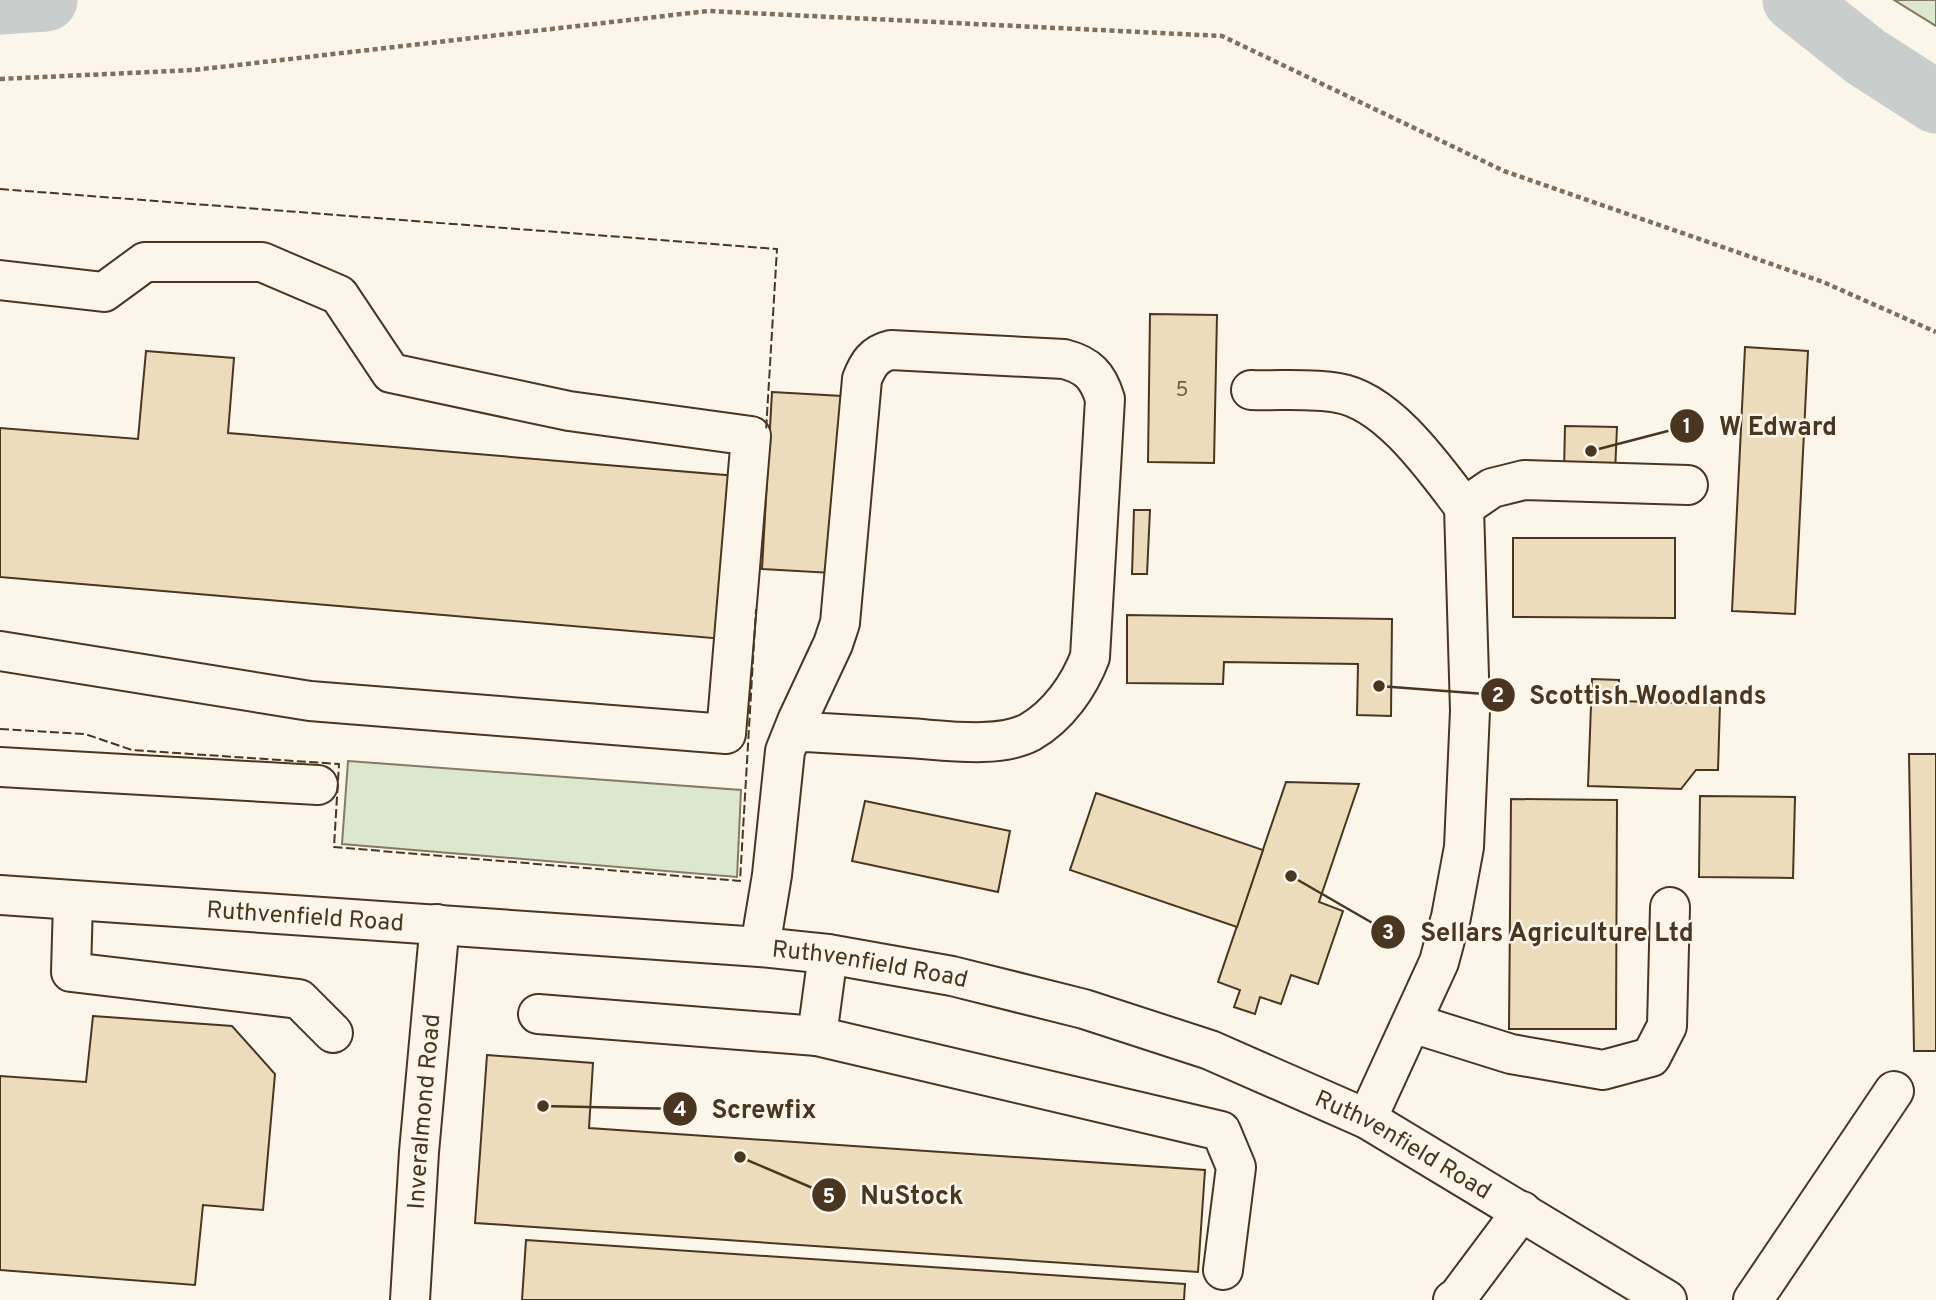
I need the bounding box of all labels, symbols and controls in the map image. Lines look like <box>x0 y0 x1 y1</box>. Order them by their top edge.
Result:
house number: 5 <box>1175 377 1189 404</box>
callout: W Edward <box>1670 402 1851 449</box>
text: W Edward <box>1719 412 1837 445</box>
text: 1 <box>1683 414 1691 441</box>
callout: Scottish Woodlands <box>1480 671 1781 718</box>
text: Scottish Woodlands <box>1529 681 1767 714</box>
text: 2 <box>1492 683 1504 710</box>
street label: Ruthvenfield Road <box>205 896 405 940</box>
callout: Sellars Agriculture Ltd <box>1371 908 1709 955</box>
text: Sellars Agriculture Ltd <box>1420 918 1694 951</box>
text: 3 <box>1382 920 1394 947</box>
street label: Ruthvenfield Road <box>770 935 971 996</box>
street label: Inveralmond Road <box>403 1013 449 1210</box>
callout: Screwfix <box>662 1085 831 1132</box>
street label: Ruthvenfield Road <box>1310 1085 1496 1207</box>
text: Screwfix <box>711 1095 817 1128</box>
text: 4 <box>673 1097 687 1124</box>
callout: NuStock <box>811 1172 977 1219</box>
text: NuStock <box>860 1181 964 1214</box>
text: 5 <box>823 1184 835 1211</box>

